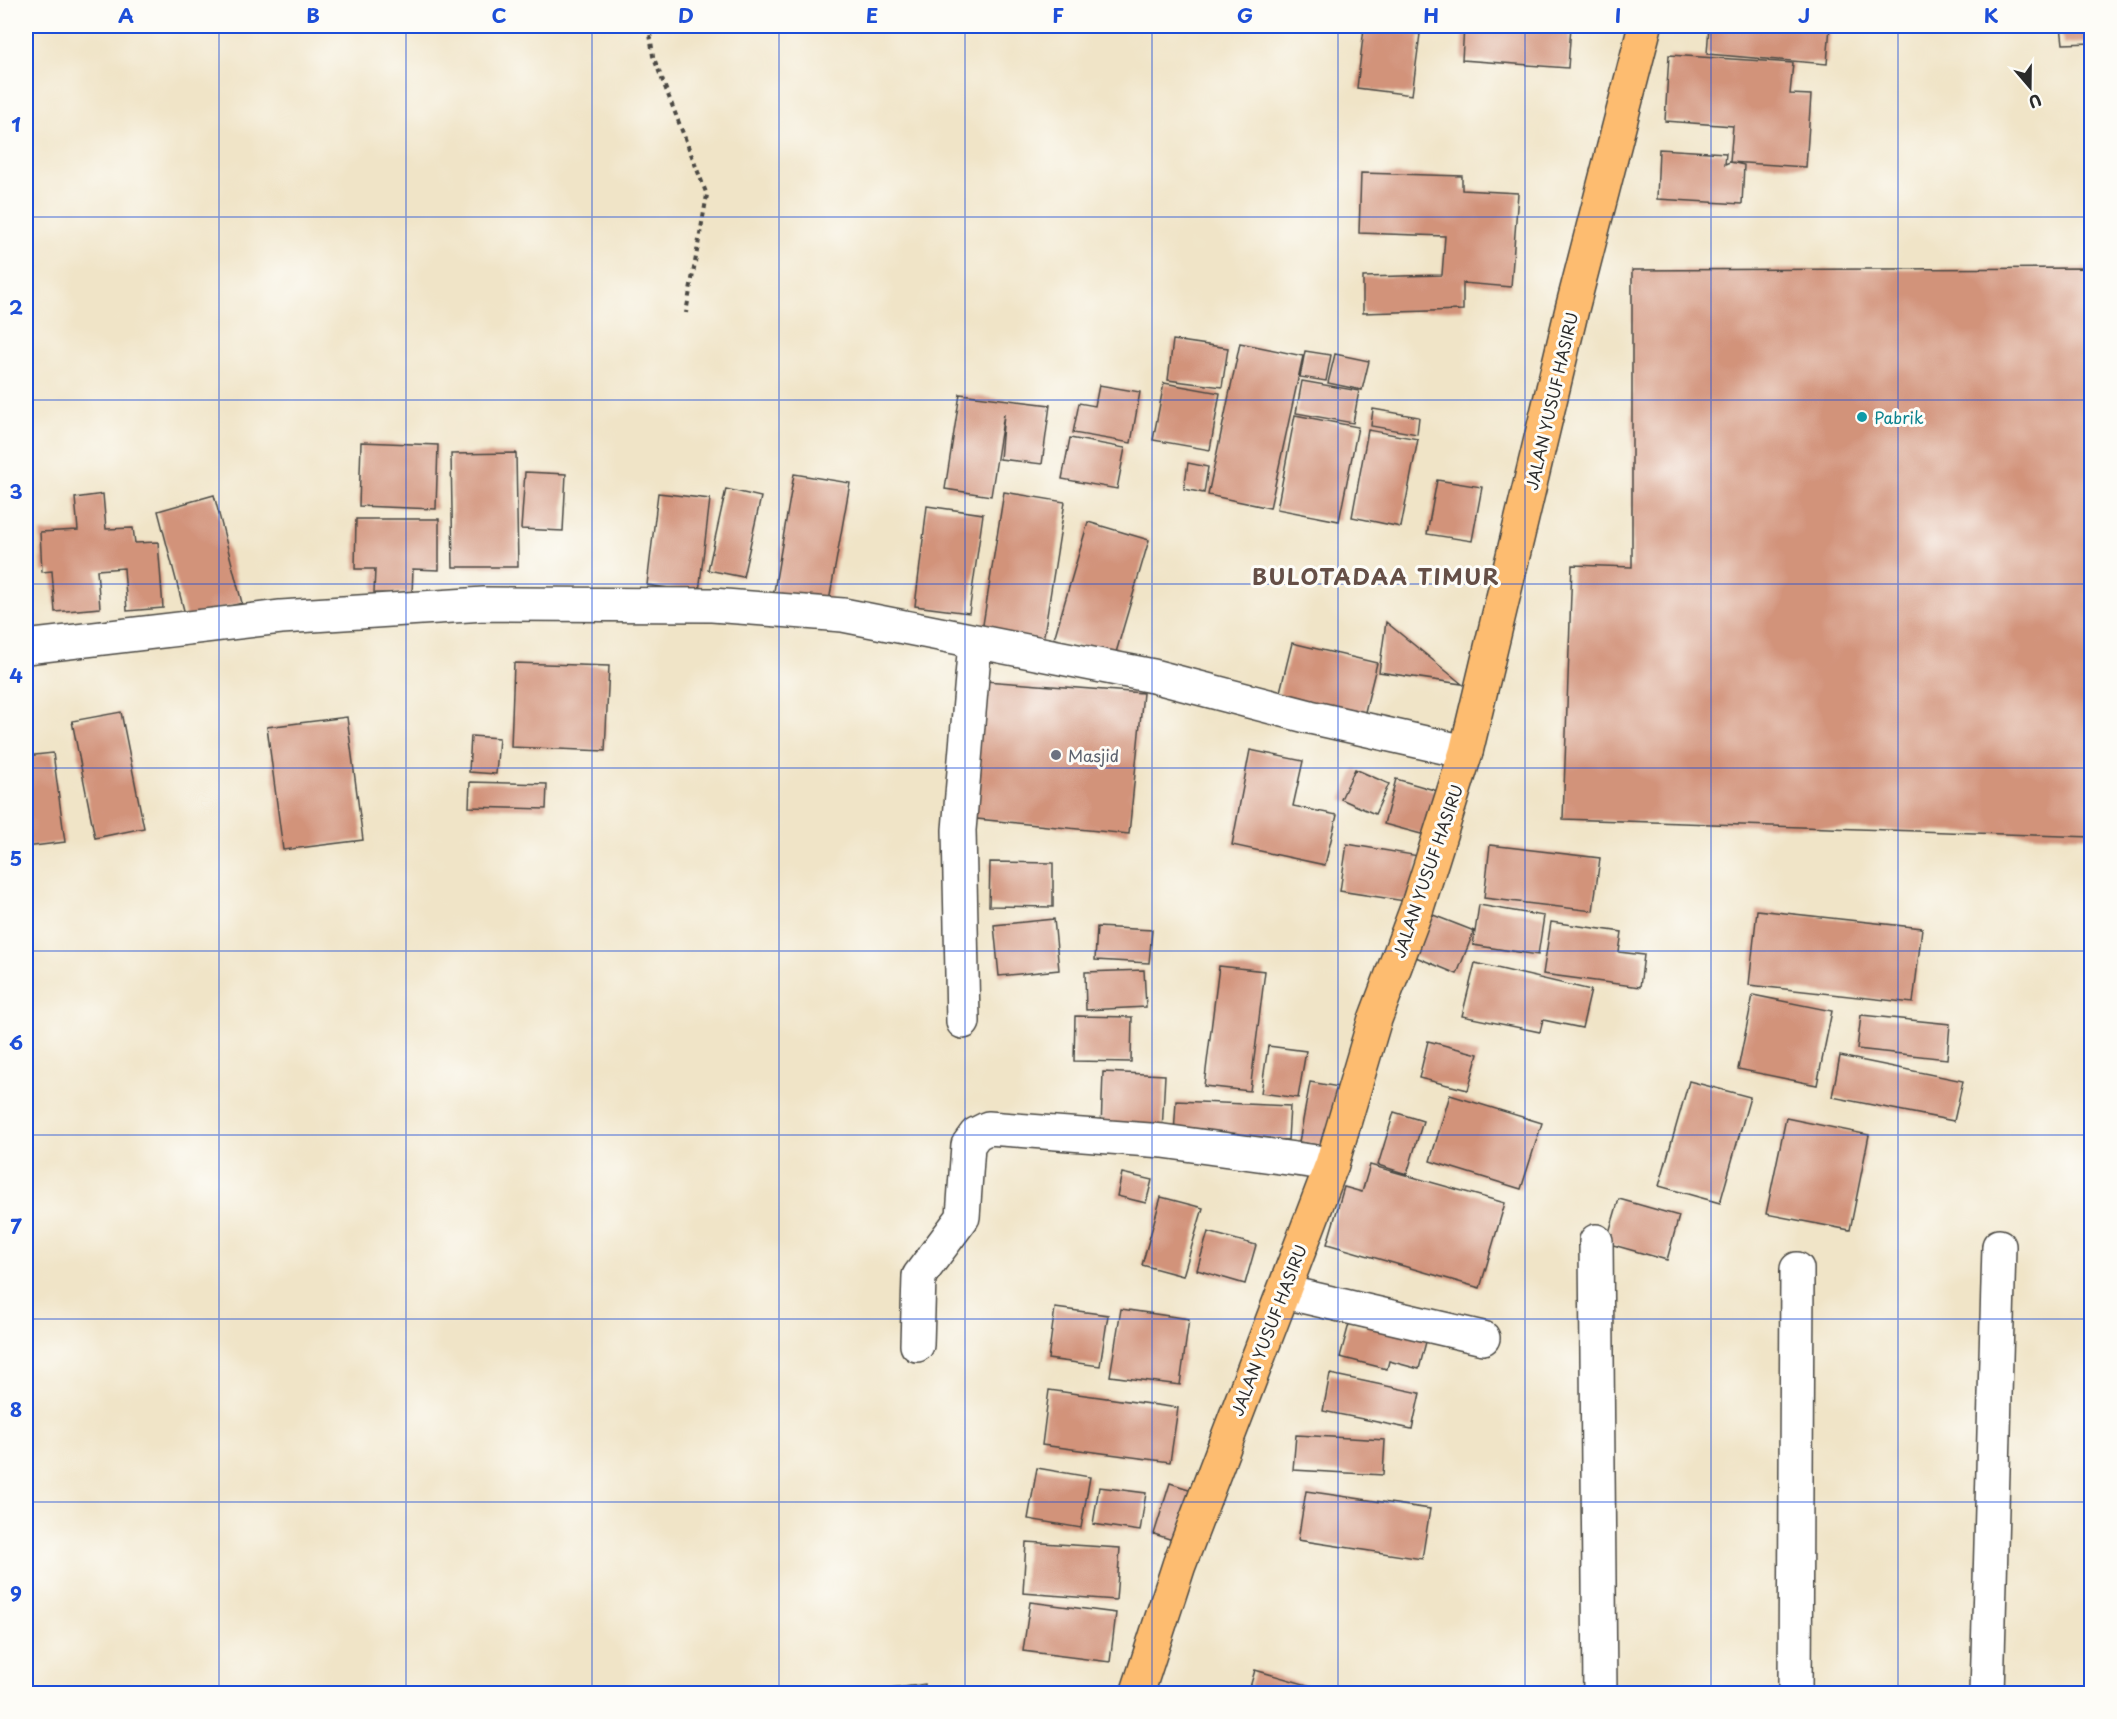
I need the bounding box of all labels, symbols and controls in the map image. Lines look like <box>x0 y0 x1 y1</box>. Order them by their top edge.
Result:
text: A <box>118 0 134 30</box>
text: B <box>306 0 320 30</box>
text: C <box>491 0 507 30</box>
text: D <box>678 0 694 30</box>
text: E <box>866 0 878 30</box>
text: F <box>1052 0 1064 30</box>
text: G <box>1237 0 1253 30</box>
text: H <box>1423 0 1439 30</box>
text: I <box>1615 0 1621 30</box>
text: J <box>1798 0 1810 30</box>
text: K <box>1984 0 1999 30</box>
north arrow <box>2000 57 2060 117</box>
text: U <box>2026 89 2045 115</box>
text: 1 <box>11 109 21 139</box>
text: 2 <box>9 292 23 322</box>
street label: JALAN YUSUF HASIRU <box>1519 310 1583 492</box>
place label: Pabrik <box>1874 405 1924 429</box>
marker: Pabrik <box>1855 410 1869 424</box>
text: 3 <box>9 476 23 506</box>
district label: BULOTADAA TIMUR <box>1252 559 1500 592</box>
text: 4 <box>9 660 23 690</box>
place label: Masjid <box>1068 743 1119 767</box>
marker: Masjid <box>1049 748 1063 762</box>
street label: JALAN YUSUF HASIRU <box>1386 781 1468 961</box>
text: 5 <box>10 843 22 873</box>
text: 6 <box>9 1027 23 1057</box>
text: 7 <box>10 1211 22 1241</box>
street label: JALAN YUSUF HASIRU <box>1224 1241 1312 1419</box>
text: 8 <box>10 1394 22 1424</box>
text: 9 <box>10 1578 22 1608</box>

